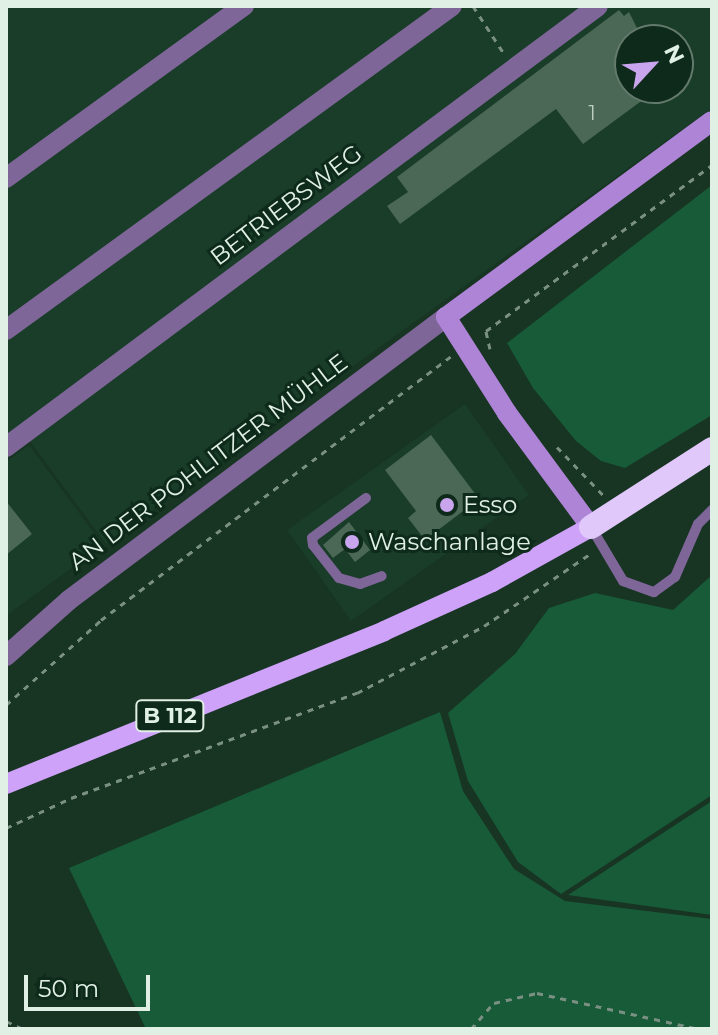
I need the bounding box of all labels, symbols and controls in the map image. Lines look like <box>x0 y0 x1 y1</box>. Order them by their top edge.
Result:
north arrow <box>614 24 694 104</box>
text: N <box>658 40 690 68</box>
house number: 1 <box>588 101 596 125</box>
street label: BETRIEBSWEG <box>205 139 367 271</box>
street label: AN DER POHLITZER MÜHLE <box>63 348 353 576</box>
place label: Esso <box>463 491 517 519</box>
marker: Esso <box>438 496 456 514</box>
place label: Waschanlage <box>368 528 531 556</box>
marker: Waschanlage <box>343 533 361 551</box>
road number: B 112 <box>134 698 206 734</box>
scale bar <box>28 959 154 1009</box>
text: 50 m <box>38 974 99 1003</box>

